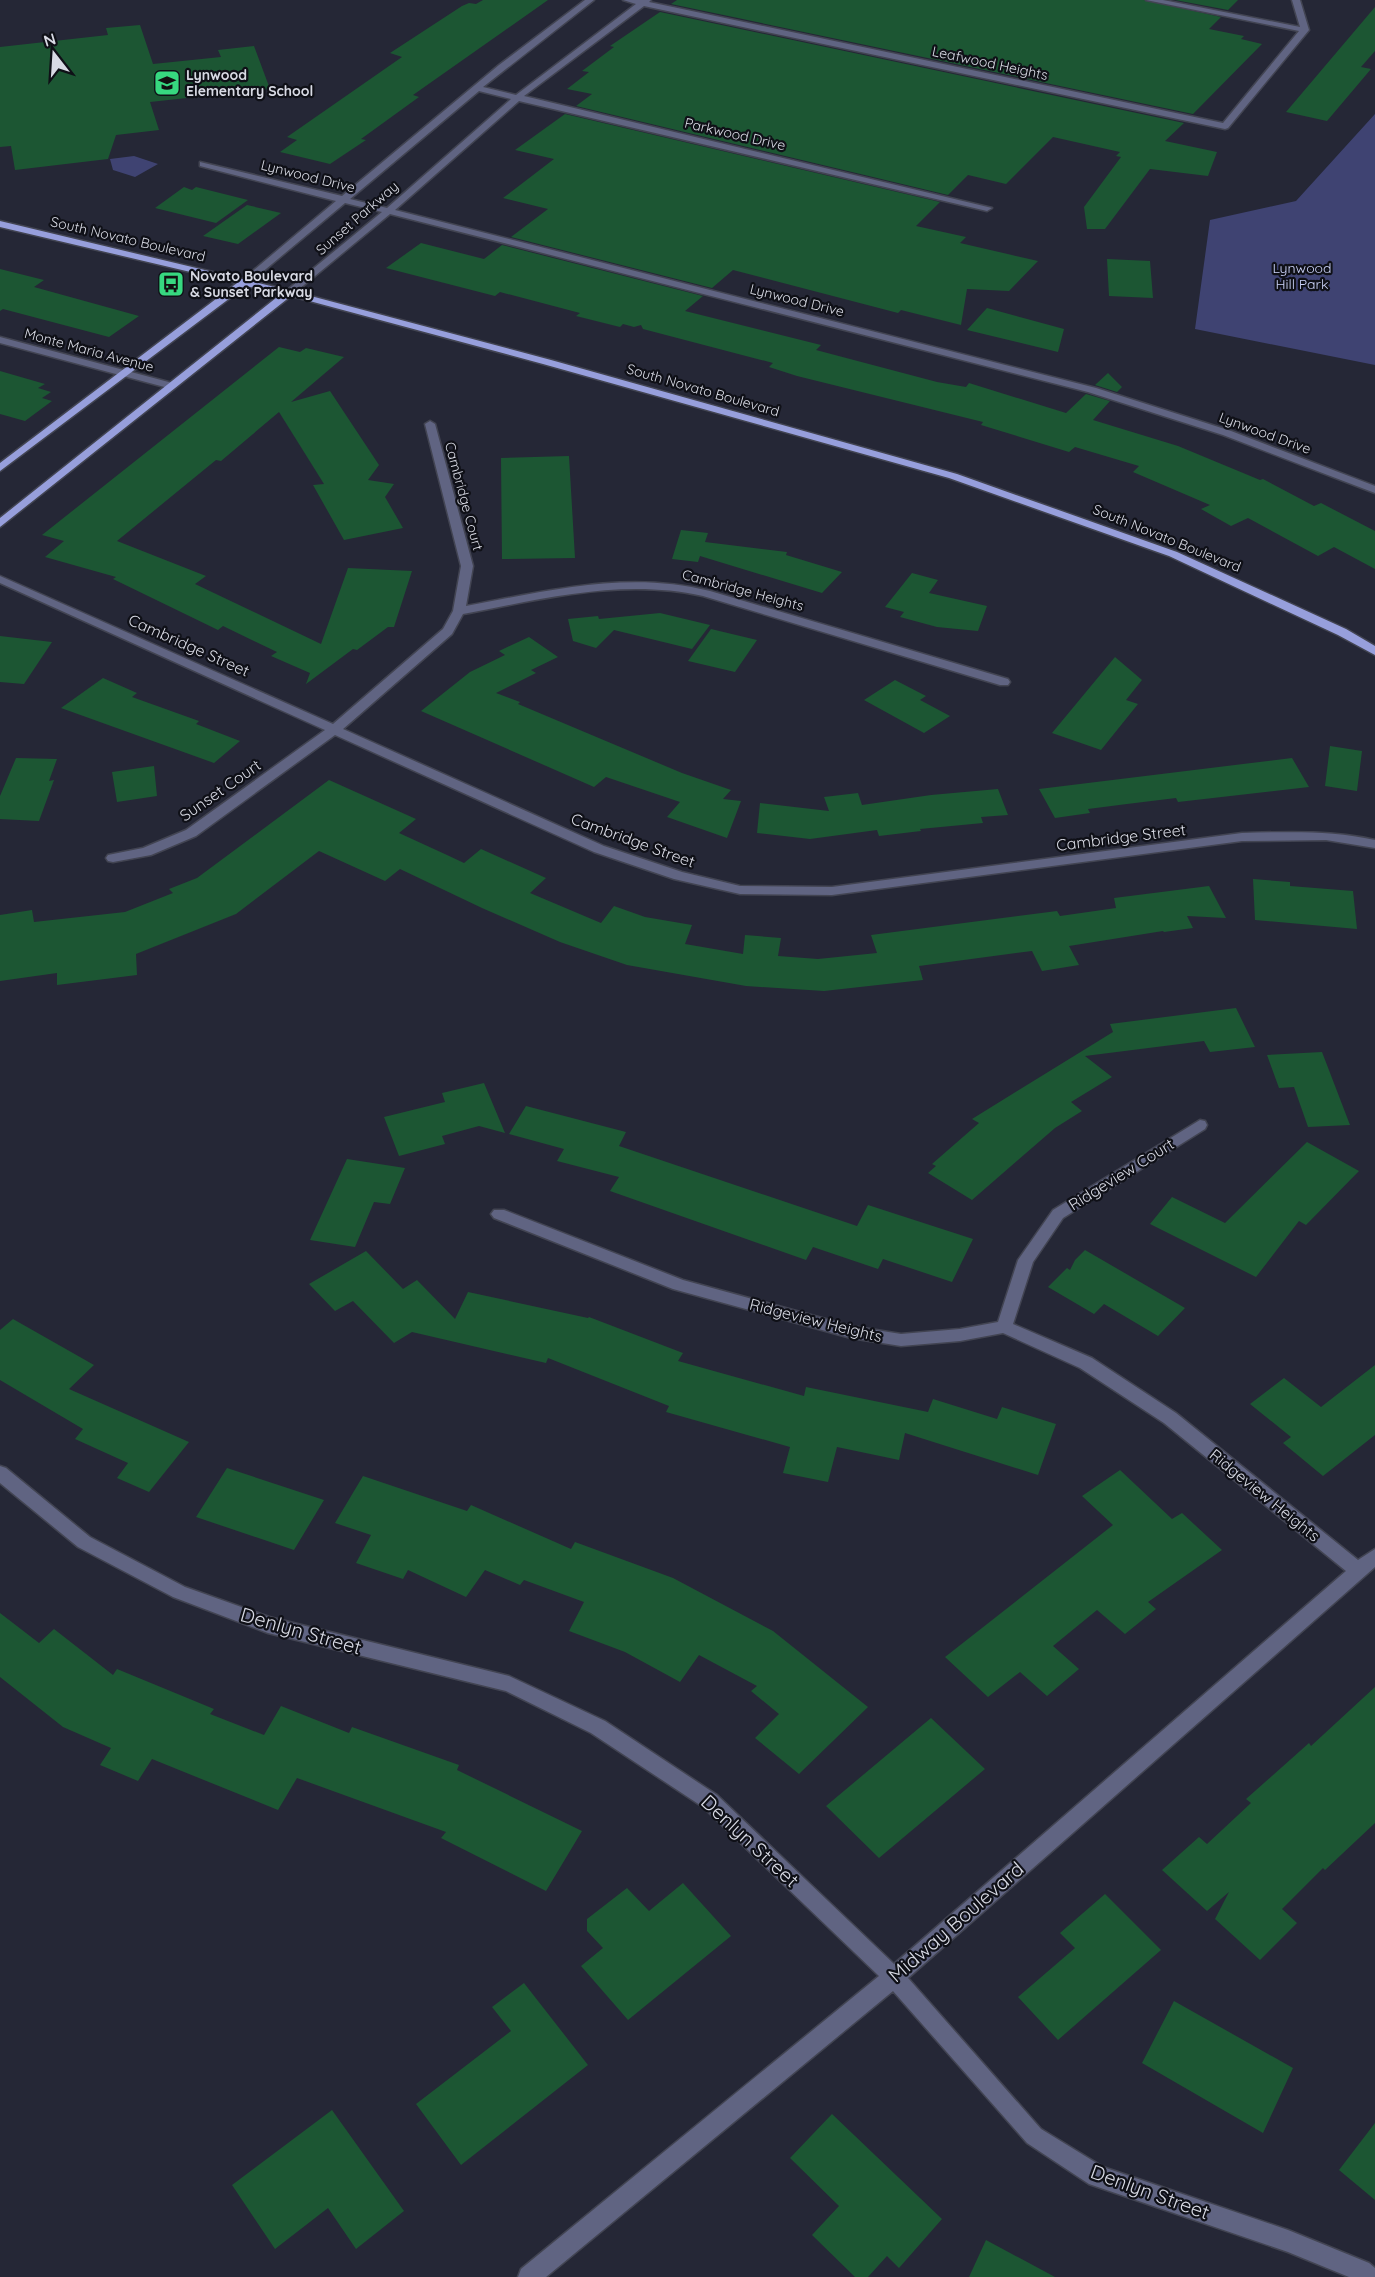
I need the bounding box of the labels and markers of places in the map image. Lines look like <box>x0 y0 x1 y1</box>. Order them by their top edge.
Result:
place label: Lynwood Elementary School <box>186 66 313 100</box>
school or university icon: Lynwood Elementary School <box>152 68 182 98</box>
place label: Novato Boulevard & Sunset Parkway <box>190 267 313 301</box>
bus stop icon: Novato Boulevard & Sunset Parkway <box>156 269 186 299</box>

